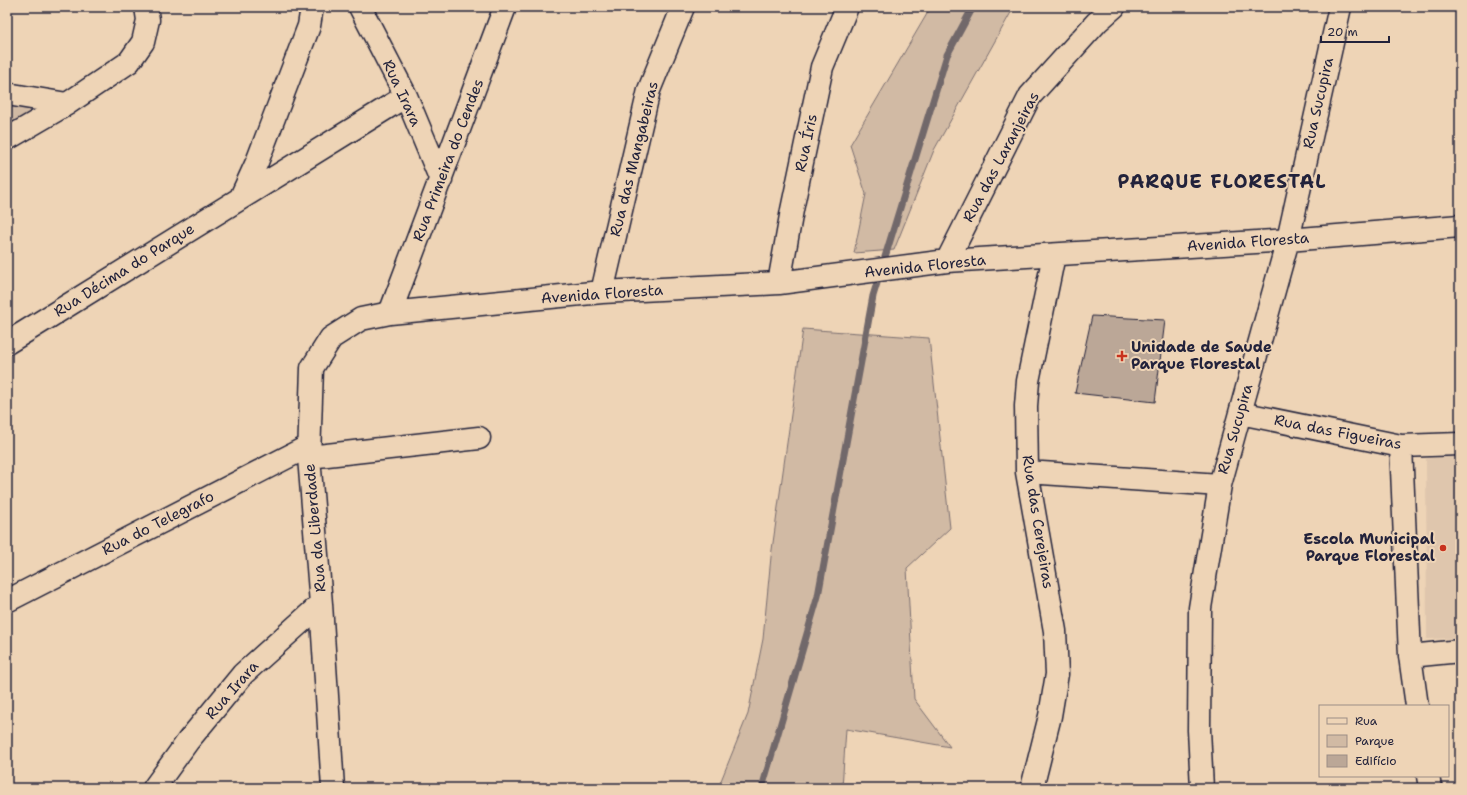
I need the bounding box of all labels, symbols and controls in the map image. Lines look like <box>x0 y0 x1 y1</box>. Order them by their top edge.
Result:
scale bar <box>1321 18 1389 44</box>
text: 20 m <box>1327 24 1358 40</box>
street label: Rua Sucupira <box>1298 55 1338 151</box>
street label: Rua Irara <box>378 56 426 130</box>
street label: Rua Primeira do Cendes <box>408 76 488 244</box>
street label: Rua das Mangabeiras <box>605 79 663 239</box>
street label: Rua das Laranjeiras <box>958 88 1044 226</box>
street label: Rua Íris <box>789 112 822 174</box>
district label: PARQUE FLORESTAL <box>1117 169 1327 194</box>
street label: Rua Décima do Parque <box>50 219 198 321</box>
street label: Avenida Floresta <box>1186 228 1310 256</box>
street label: Avenida Floresta <box>863 250 988 282</box>
street label: Avenida Floresta <box>540 280 664 308</box>
place label: Unidade de Saude Parque Florestal <box>1131 337 1272 374</box>
marker: Unidade de Saude Parque Florestal <box>1116 350 1128 362</box>
street label: Rua Sucupira <box>1213 381 1258 476</box>
street label: Rua das Figueiras <box>1273 410 1403 454</box>
street label: Rua das Cerejeiras <box>1018 454 1058 590</box>
street label: Rua da Liberdade <box>299 463 331 593</box>
street label: Rua do Telegrafo <box>99 486 217 560</box>
place label: Escola Municipal Parque Florestal <box>1303 529 1435 566</box>
marker: Escola Municipal Parque Florestal <box>1438 543 1448 553</box>
street label: Rua Irara <box>201 656 263 723</box>
legend <box>1319 705 1449 777</box>
text: Rua <box>1355 713 1378 729</box>
text: Parque <box>1355 733 1394 749</box>
text: Edifício <box>1355 753 1396 769</box>

